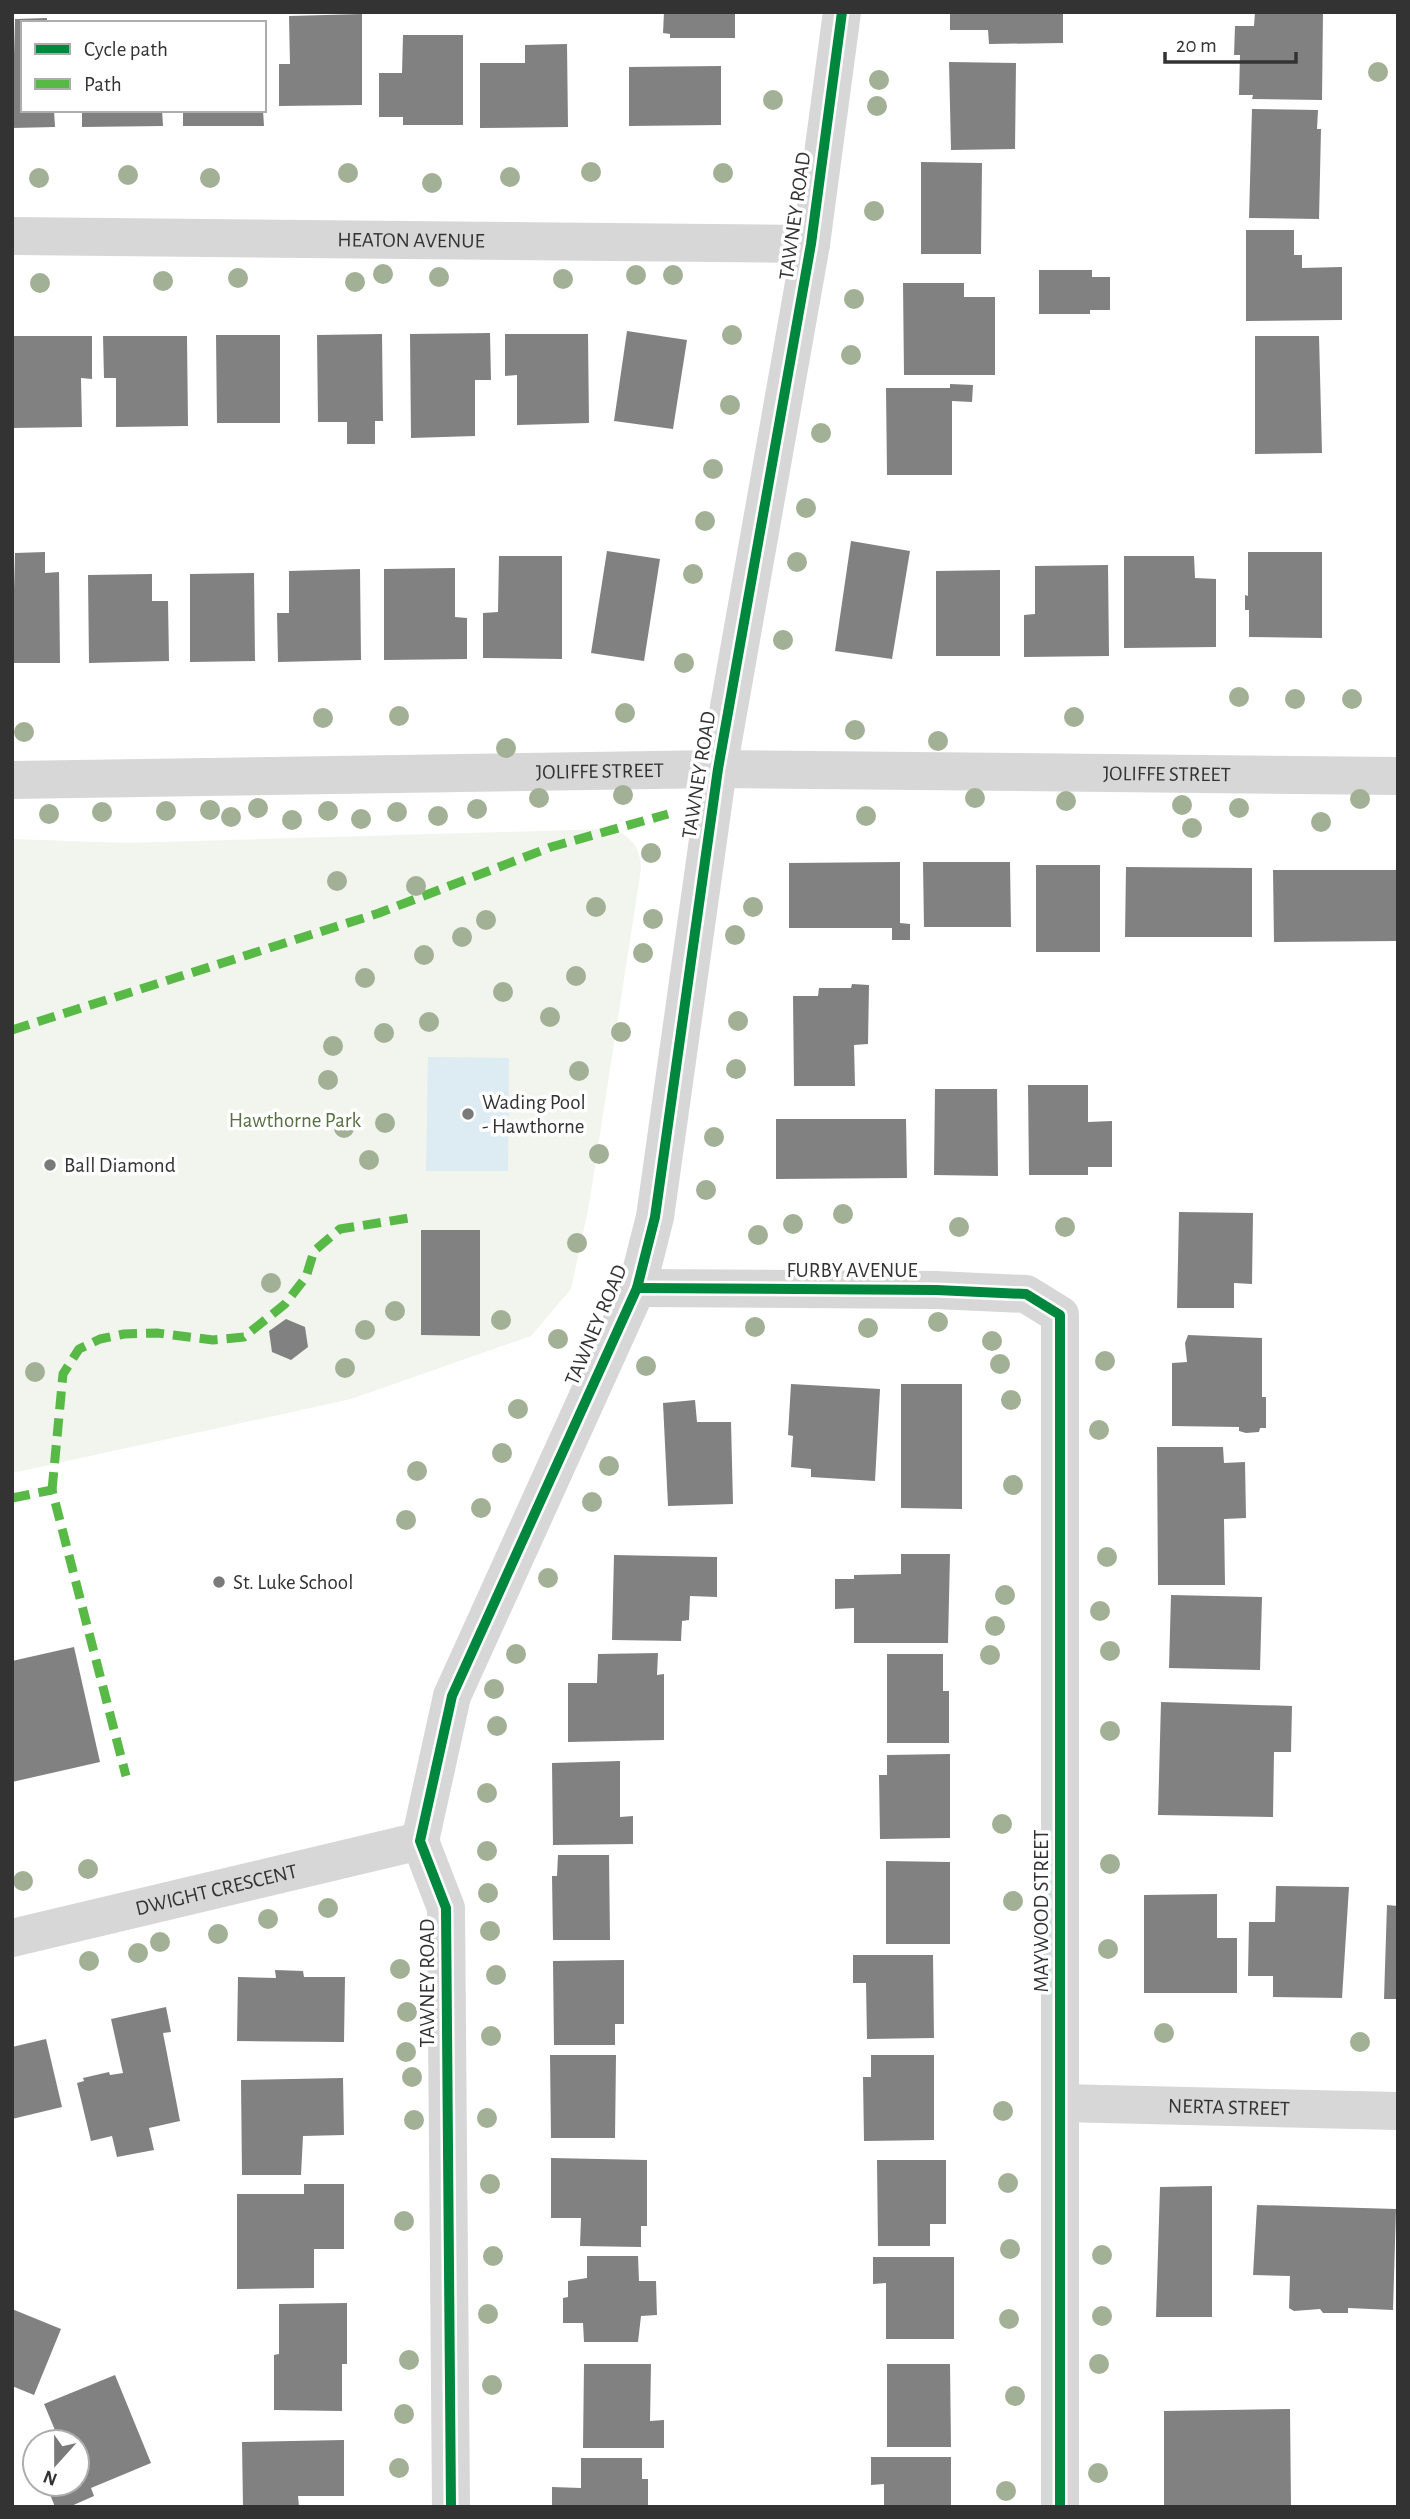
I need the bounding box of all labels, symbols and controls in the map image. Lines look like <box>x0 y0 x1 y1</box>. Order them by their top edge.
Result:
legend <box>21 21 266 112</box>
scale bar <box>1165 21 1296 65</box>
text: 20 m <box>1176 35 1217 56</box>
text: Cycle path <box>84 39 168 60</box>
text: Path <box>84 74 122 95</box>
street label: TAWNEY ROAD <box>776 151 814 281</box>
street label: HEATON AVENUE <box>337 229 485 251</box>
street label: TAWNEY ROAD <box>679 710 719 840</box>
street label: JOLIFFE STREET <box>536 759 664 782</box>
street label: JOLIFFE STREET <box>1103 762 1231 785</box>
place label: Wading Pool - Hawthorne <box>482 1092 586 1137</box>
marker: Wading Pool - Hawthorne <box>460 1106 476 1122</box>
park label: Hawthorne Park <box>229 1110 362 1131</box>
place label: Ball Diamond <box>64 1155 176 1176</box>
marker: Ball Diamond <box>42 1157 58 1173</box>
street label: FURBY AVENUE <box>786 1260 918 1281</box>
street label: TAWNEY ROAD <box>561 1262 631 1388</box>
place label: St. Luke School <box>233 1572 353 1593</box>
marker: St. Luke School <box>211 1574 227 1590</box>
street label: MAYWOOD STREET <box>1031 1830 1052 1992</box>
street label: DWIGHT CRESCENT <box>133 1860 299 1919</box>
street label: TAWNEY ROAD <box>417 1919 438 2047</box>
street label: NERTA STREET <box>1168 2095 1290 2119</box>
north arrow <box>21 2428 91 2498</box>
text: N <box>41 2466 60 2489</box>

